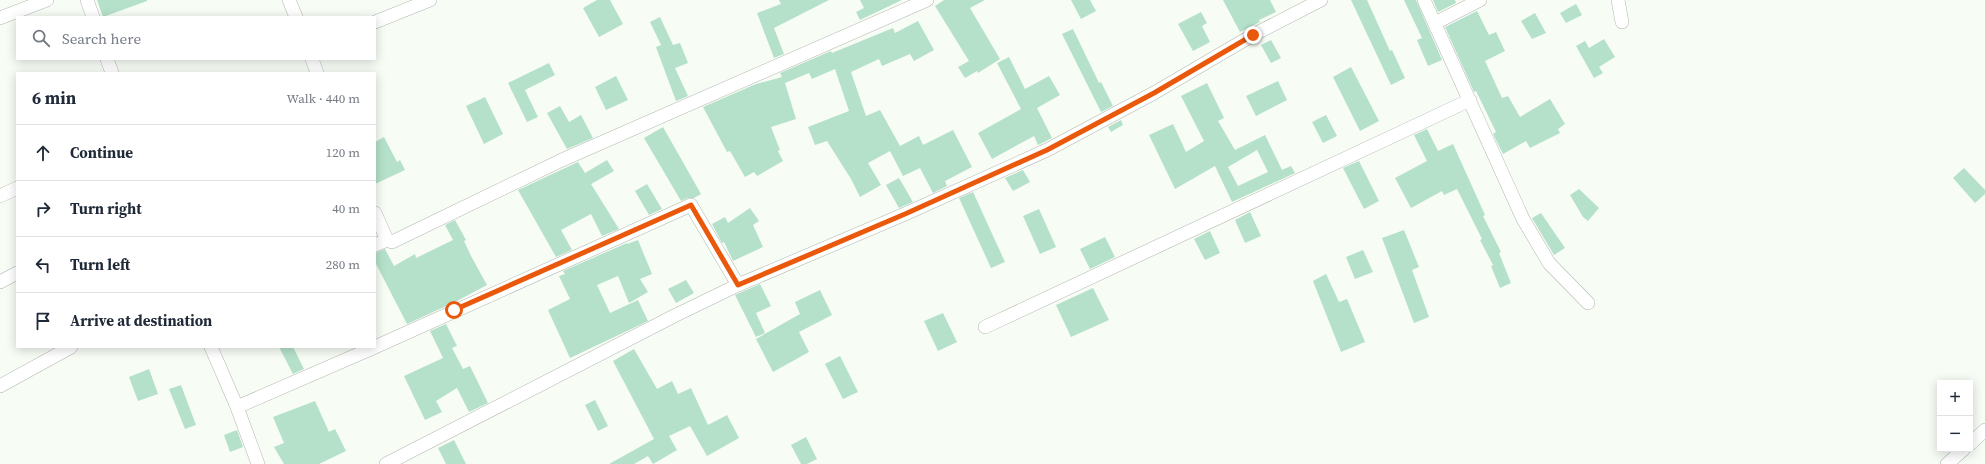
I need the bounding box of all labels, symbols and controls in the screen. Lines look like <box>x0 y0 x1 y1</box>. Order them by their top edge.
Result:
search box <box>16 16 376 60</box>
route end <box>1244 26 1262 44</box>
icon: search <box>30 27 52 49</box>
text: Search here <box>62 28 141 49</box>
text: 6 min <box>32 86 76 110</box>
text: Walk · 440 m <box>287 90 360 107</box>
icon: ahead <box>32 142 54 164</box>
text: Continue <box>70 142 133 163</box>
text: 120 m <box>326 144 360 161</box>
icon: right <box>32 198 54 220</box>
text: Turn right <box>70 198 142 219</box>
text: 40 m <box>332 200 360 217</box>
icon: left <box>32 254 54 276</box>
text: Turn left <box>70 254 130 275</box>
text: 280 m <box>326 256 360 273</box>
route start <box>445 301 463 319</box>
icon: arrive <box>32 310 54 332</box>
text: Arrive at destination <box>70 310 212 331</box>
map controls <box>1937 380 1973 452</box>
button: + <box>1937 380 1973 416</box>
button: − <box>1937 416 1973 452</box>

